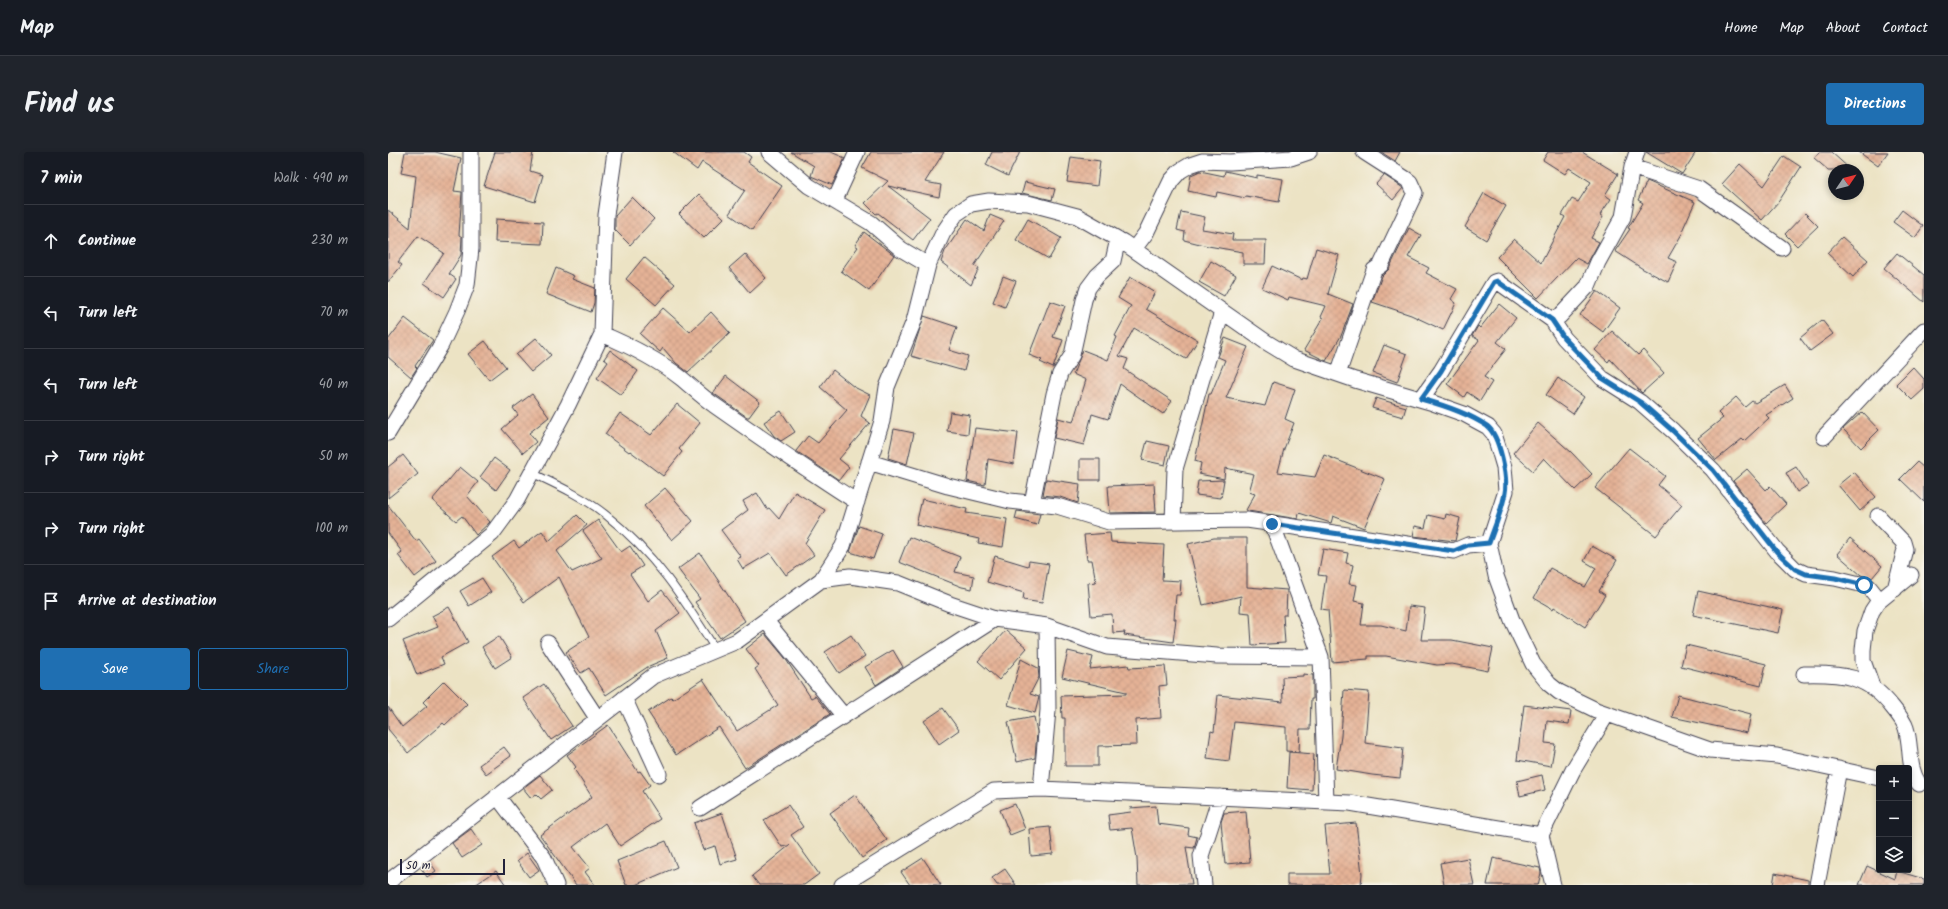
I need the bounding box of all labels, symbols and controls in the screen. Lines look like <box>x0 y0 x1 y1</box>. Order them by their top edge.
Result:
text: Map <box>20 13 54 43</box>
text: Home <box>1724 17 1758 39</box>
text: Map <box>1780 17 1804 39</box>
text: About <box>1826 17 1860 39</box>
text: Contact <box>1882 17 1928 39</box>
text: Find us <box>24 82 115 127</box>
button: Directions <box>1826 83 1924 125</box>
north arrow <box>1828 164 1864 200</box>
text: 7 min <box>40 165 82 192</box>
text: Walk · 490 m <box>273 168 348 189</box>
text: Continue <box>78 229 136 253</box>
icon: ahead <box>40 230 62 252</box>
text: 230 m <box>311 230 348 251</box>
text: Turn left <box>78 301 138 325</box>
icon: left <box>40 302 62 324</box>
text: 70 m <box>320 302 348 323</box>
text: Turn left <box>78 373 138 397</box>
icon: left <box>40 374 62 396</box>
text: 40 m <box>319 374 348 395</box>
text: Turn right <box>78 445 145 469</box>
icon: right <box>40 446 62 468</box>
text: 50 m <box>319 446 348 467</box>
route end <box>1263 515 1281 533</box>
text: Turn right <box>78 517 145 541</box>
icon: right <box>40 518 62 540</box>
text: 100 m <box>315 518 348 539</box>
route start <box>1855 576 1873 594</box>
text: Arrive at destination <box>78 589 217 613</box>
icon: arrive <box>40 590 62 612</box>
button: Save <box>40 648 190 690</box>
button: Share <box>198 648 348 690</box>
map controls <box>1876 765 1912 873</box>
button: + <box>1876 765 1912 801</box>
button: − <box>1876 801 1912 837</box>
button: layers <box>1876 837 1912 873</box>
scale bar <box>400 857 505 876</box>
text: 50 m <box>406 857 431 875</box>

